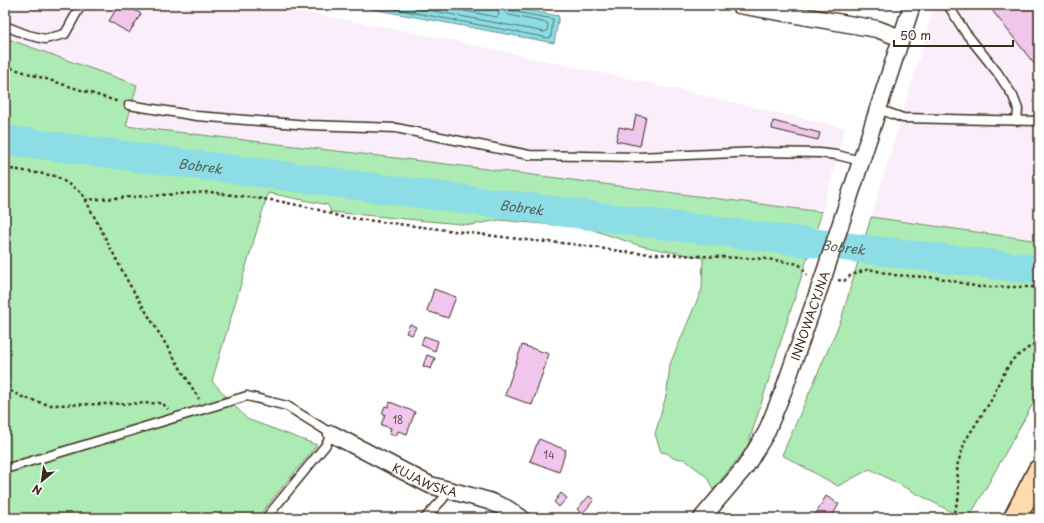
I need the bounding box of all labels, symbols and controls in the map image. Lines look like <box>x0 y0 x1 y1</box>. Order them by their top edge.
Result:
scale bar <box>894 22 1013 48</box>
text: 50 m <box>900 26 931 44</box>
water label: Bobrek <box>177 153 224 178</box>
water label: Bobrek <box>499 194 546 219</box>
water label: Bobrek <box>820 234 867 259</box>
street label: INNOWACYJNA <box>786 268 834 363</box>
house number: 18 <box>393 412 403 427</box>
house number: 14 <box>543 447 555 462</box>
street label: KUJAWSKA <box>390 458 459 501</box>
north arrow <box>22 461 62 501</box>
text: N <box>29 480 45 500</box>

